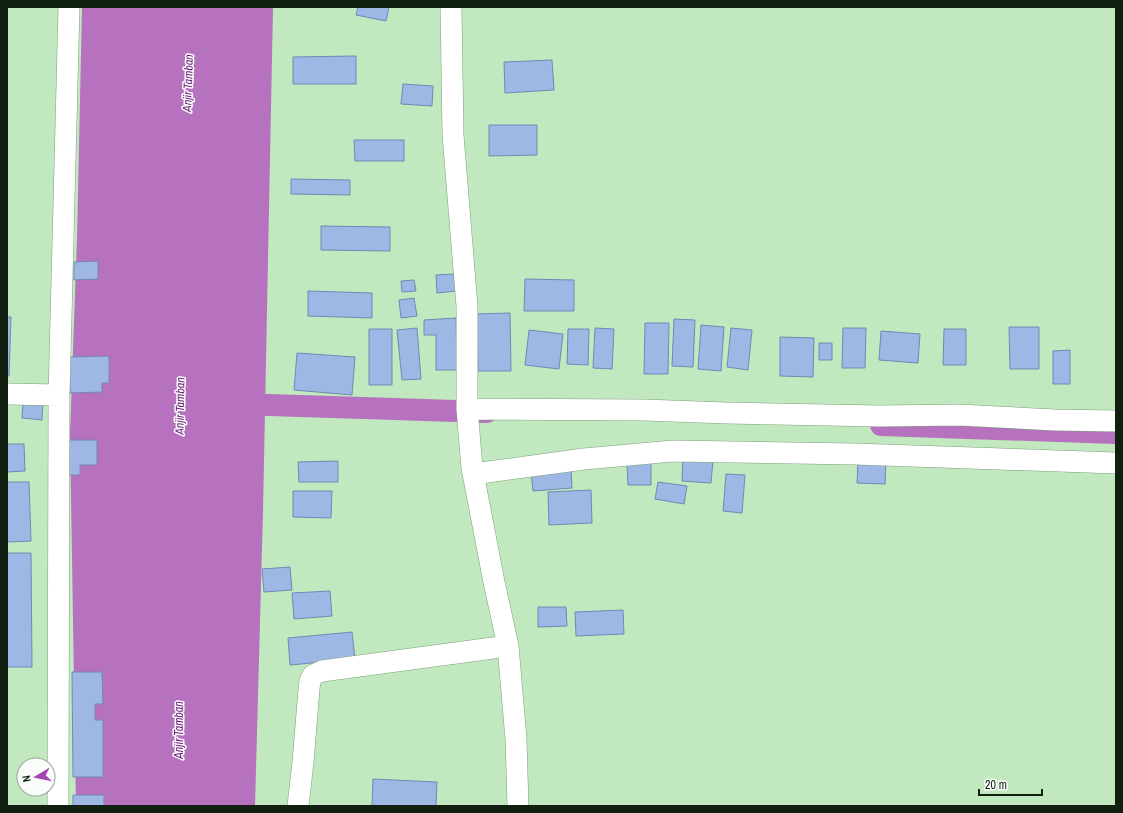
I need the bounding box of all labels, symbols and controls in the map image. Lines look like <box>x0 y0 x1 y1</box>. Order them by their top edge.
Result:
water label: Anjir Tamban <box>179 54 197 113</box>
water label: Anjir Tamban <box>171 377 189 436</box>
water label: Anjir Tamban <box>171 701 187 760</box>
north arrow <box>16 757 56 797</box>
scale bar <box>979 771 1042 797</box>
text: N <box>19 774 34 783</box>
text: 20 m <box>985 777 1007 793</box>

